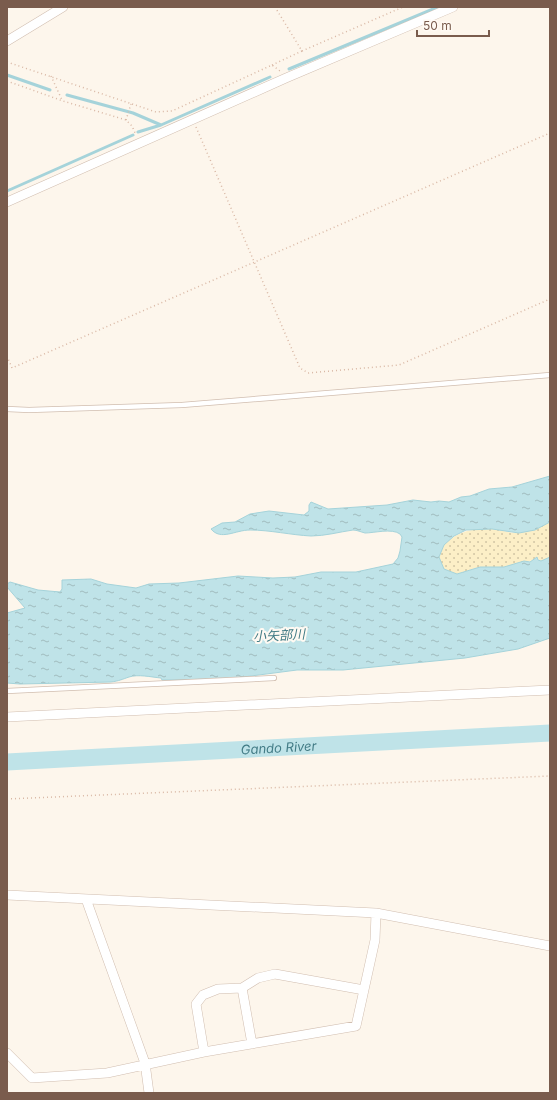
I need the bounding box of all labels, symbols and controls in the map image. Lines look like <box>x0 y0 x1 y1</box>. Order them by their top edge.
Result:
scale bar <box>417 12 489 38</box>
text: 50 m <box>423 18 452 33</box>
water label: 小矢部川 <box>253 626 307 644</box>
water label: Gando River <box>240 737 318 758</box>

